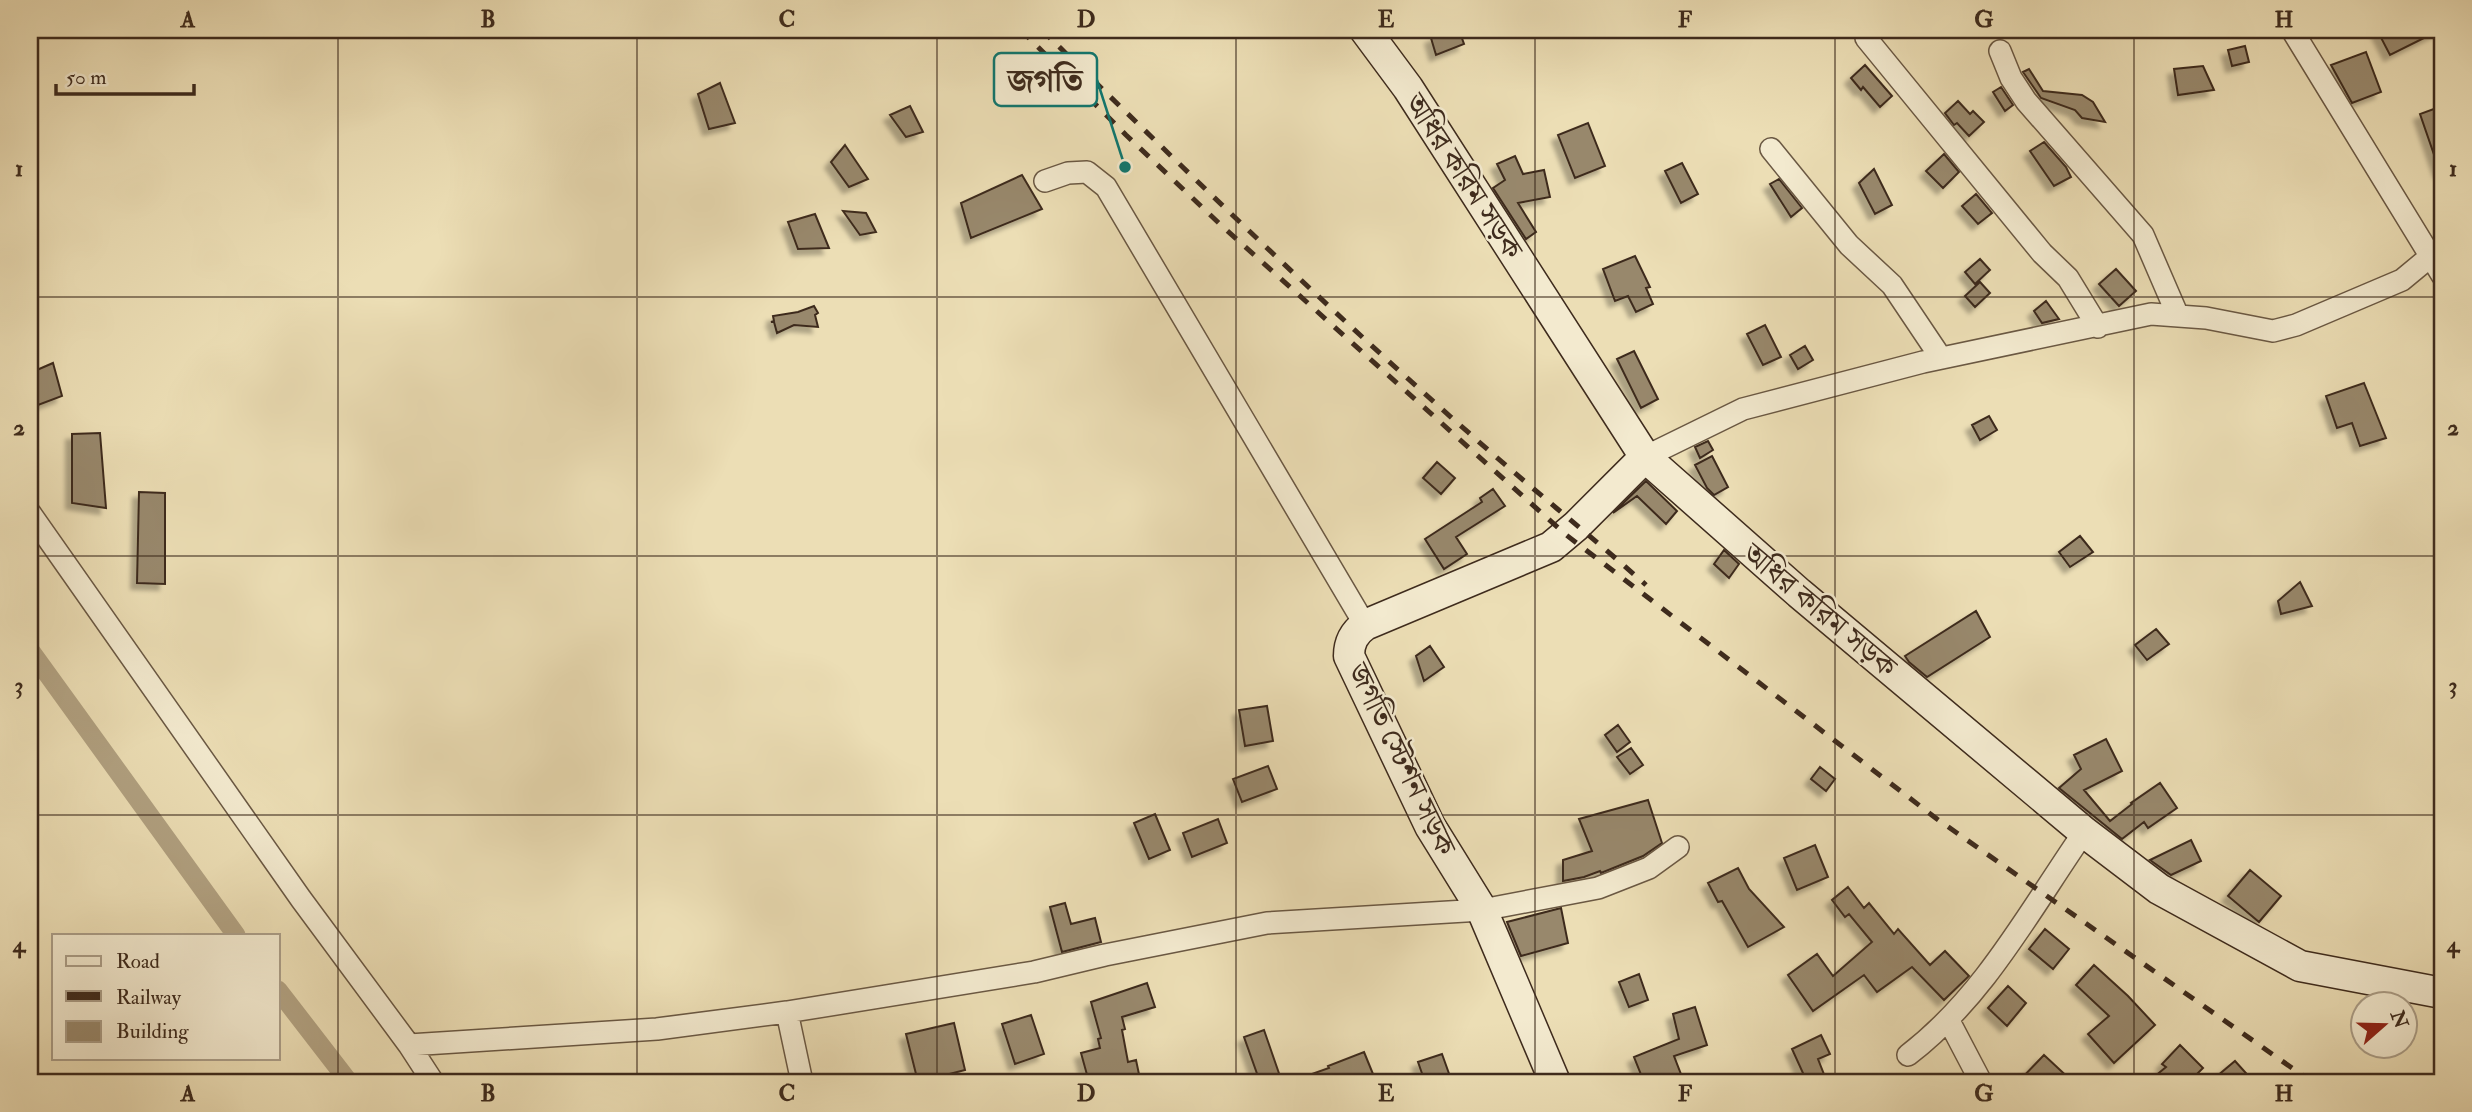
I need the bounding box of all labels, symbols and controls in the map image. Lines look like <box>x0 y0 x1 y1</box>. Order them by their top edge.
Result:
text: A <box>180 5 196 34</box>
text: B <box>480 5 496 34</box>
text: C <box>779 5 795 34</box>
text: D <box>1077 5 1095 34</box>
text: E <box>1378 5 1395 34</box>
text: F <box>1678 5 1693 34</box>
text: G <box>1974 5 1994 34</box>
text: H <box>2275 5 2294 34</box>
scale bar <box>56 52 194 96</box>
callout: জগতি <box>994 53 1097 106</box>
text: জগতি <box>1005 61 1084 101</box>
text: 50 m <box>66 64 107 91</box>
street label: অধির করিম সড়ক <box>1396 86 1531 267</box>
text: 1 <box>15 154 23 183</box>
text: 1 <box>2449 154 2457 183</box>
text: 2 <box>13 413 25 442</box>
text: 2 <box>2447 413 2459 442</box>
street label: অধির করিম সড়ক <box>1734 535 1905 686</box>
street label: জগতি স্টেশন সড়ক <box>1339 656 1464 862</box>
text: 3 <box>15 671 23 700</box>
text: 3 <box>2449 671 2457 700</box>
text: 4 <box>12 930 27 959</box>
text: 4 <box>2446 930 2461 959</box>
legend <box>52 934 280 1060</box>
text: Road <box>116 948 161 975</box>
text: Railway <box>116 984 182 1011</box>
north arrow <box>2350 990 2420 1060</box>
text: N <box>2385 1006 2414 1033</box>
text: Building <box>116 1018 189 1045</box>
text: A <box>180 1079 196 1108</box>
text: B <box>480 1079 496 1108</box>
text: C <box>779 1079 795 1108</box>
text: D <box>1077 1079 1095 1108</box>
text: E <box>1378 1079 1395 1108</box>
text: F <box>1678 1079 1693 1108</box>
text: G <box>1974 1079 1994 1108</box>
text: H <box>2275 1079 2294 1108</box>

